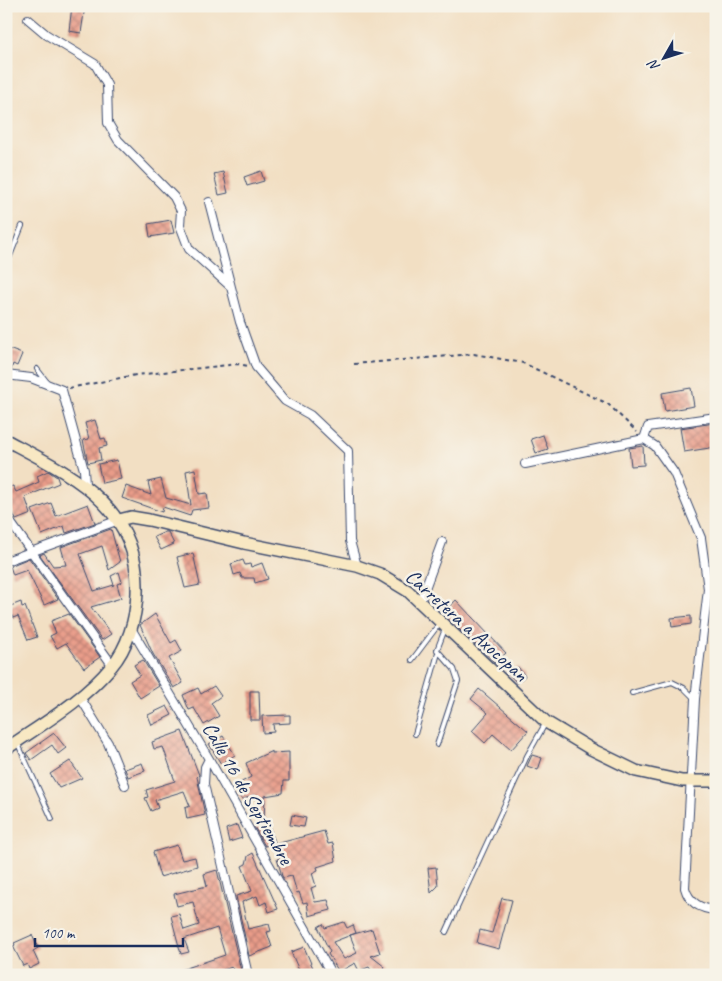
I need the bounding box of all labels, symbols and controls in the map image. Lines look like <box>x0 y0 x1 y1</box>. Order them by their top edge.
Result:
north arrow <box>640 32 690 82</box>
text: N <box>643 55 664 75</box>
street label: Carretera a Axocopan <box>400 563 534 687</box>
street label: Calle 16 de Septiembre <box>197 717 300 870</box>
scale bar <box>35 916 182 948</box>
text: 100 m <box>42 924 76 943</box>

